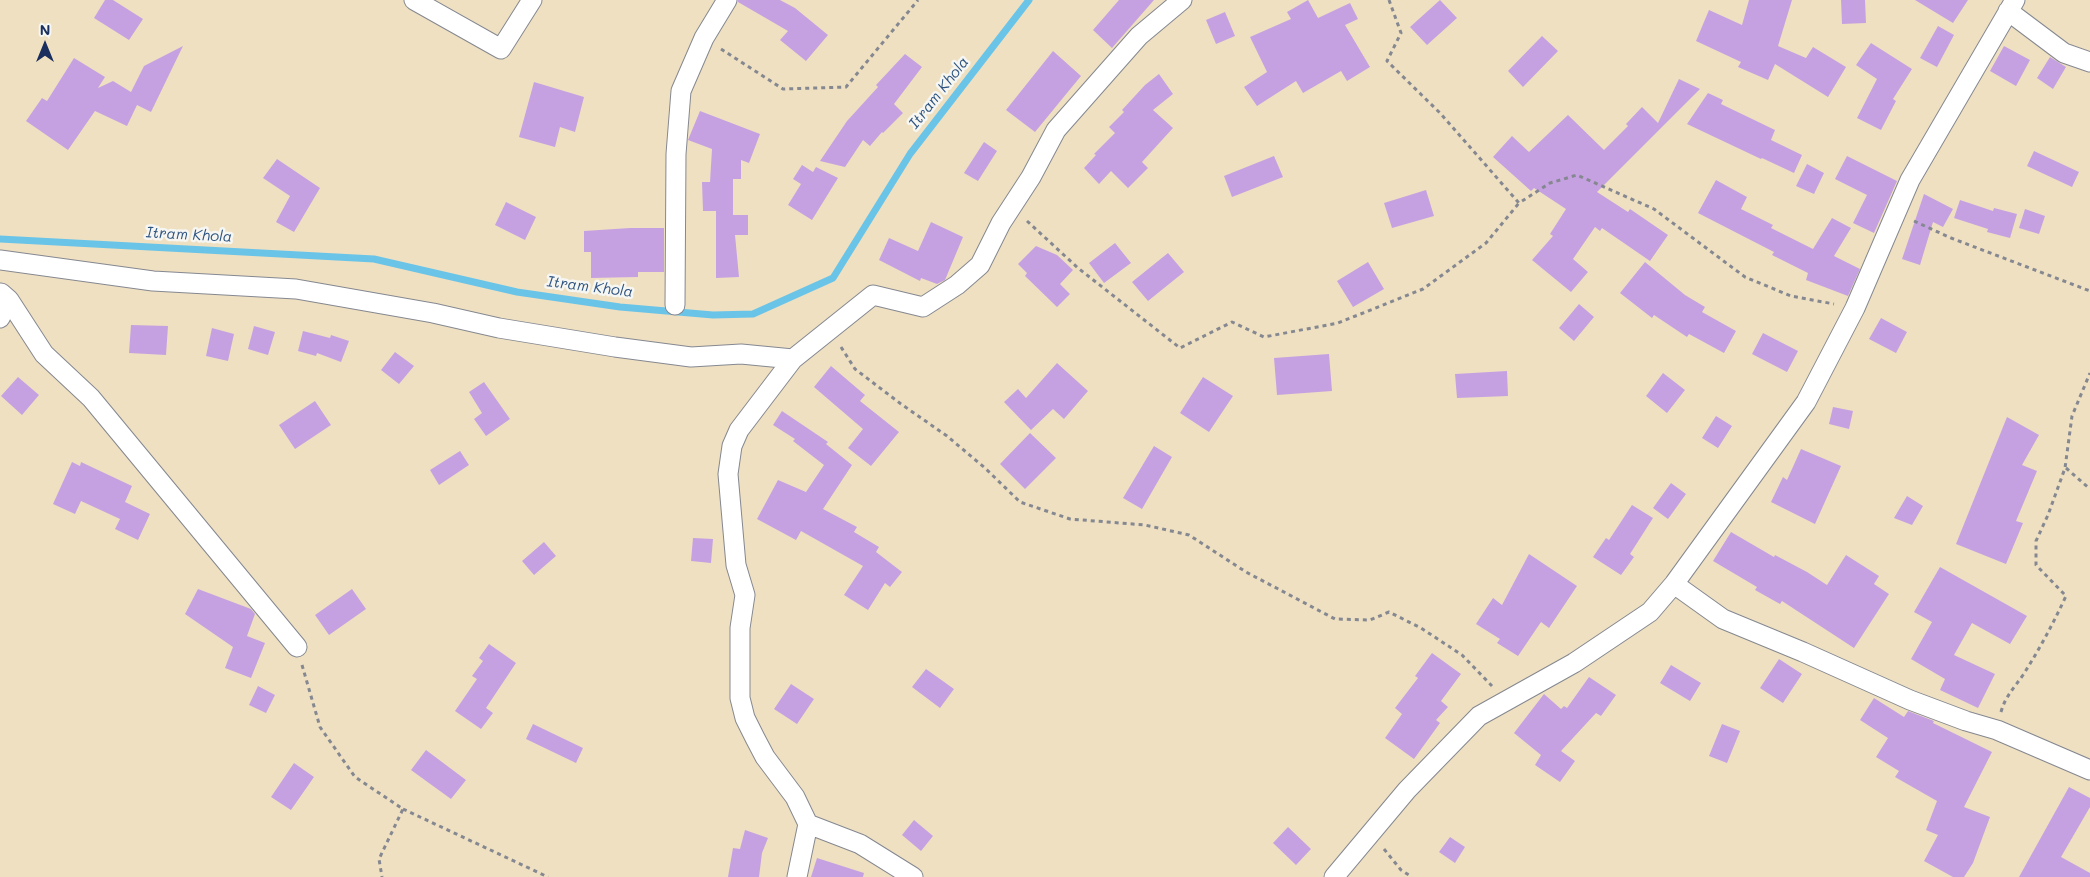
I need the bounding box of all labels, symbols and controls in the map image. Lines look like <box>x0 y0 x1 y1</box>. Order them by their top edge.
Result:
north arrow <box>20 20 70 70</box>
text: N <box>40 20 50 39</box>
water label: Itram Khola <box>905 53 973 133</box>
water label: Itram Khola <box>145 224 233 246</box>
water label: Itram Khola <box>546 273 634 301</box>

